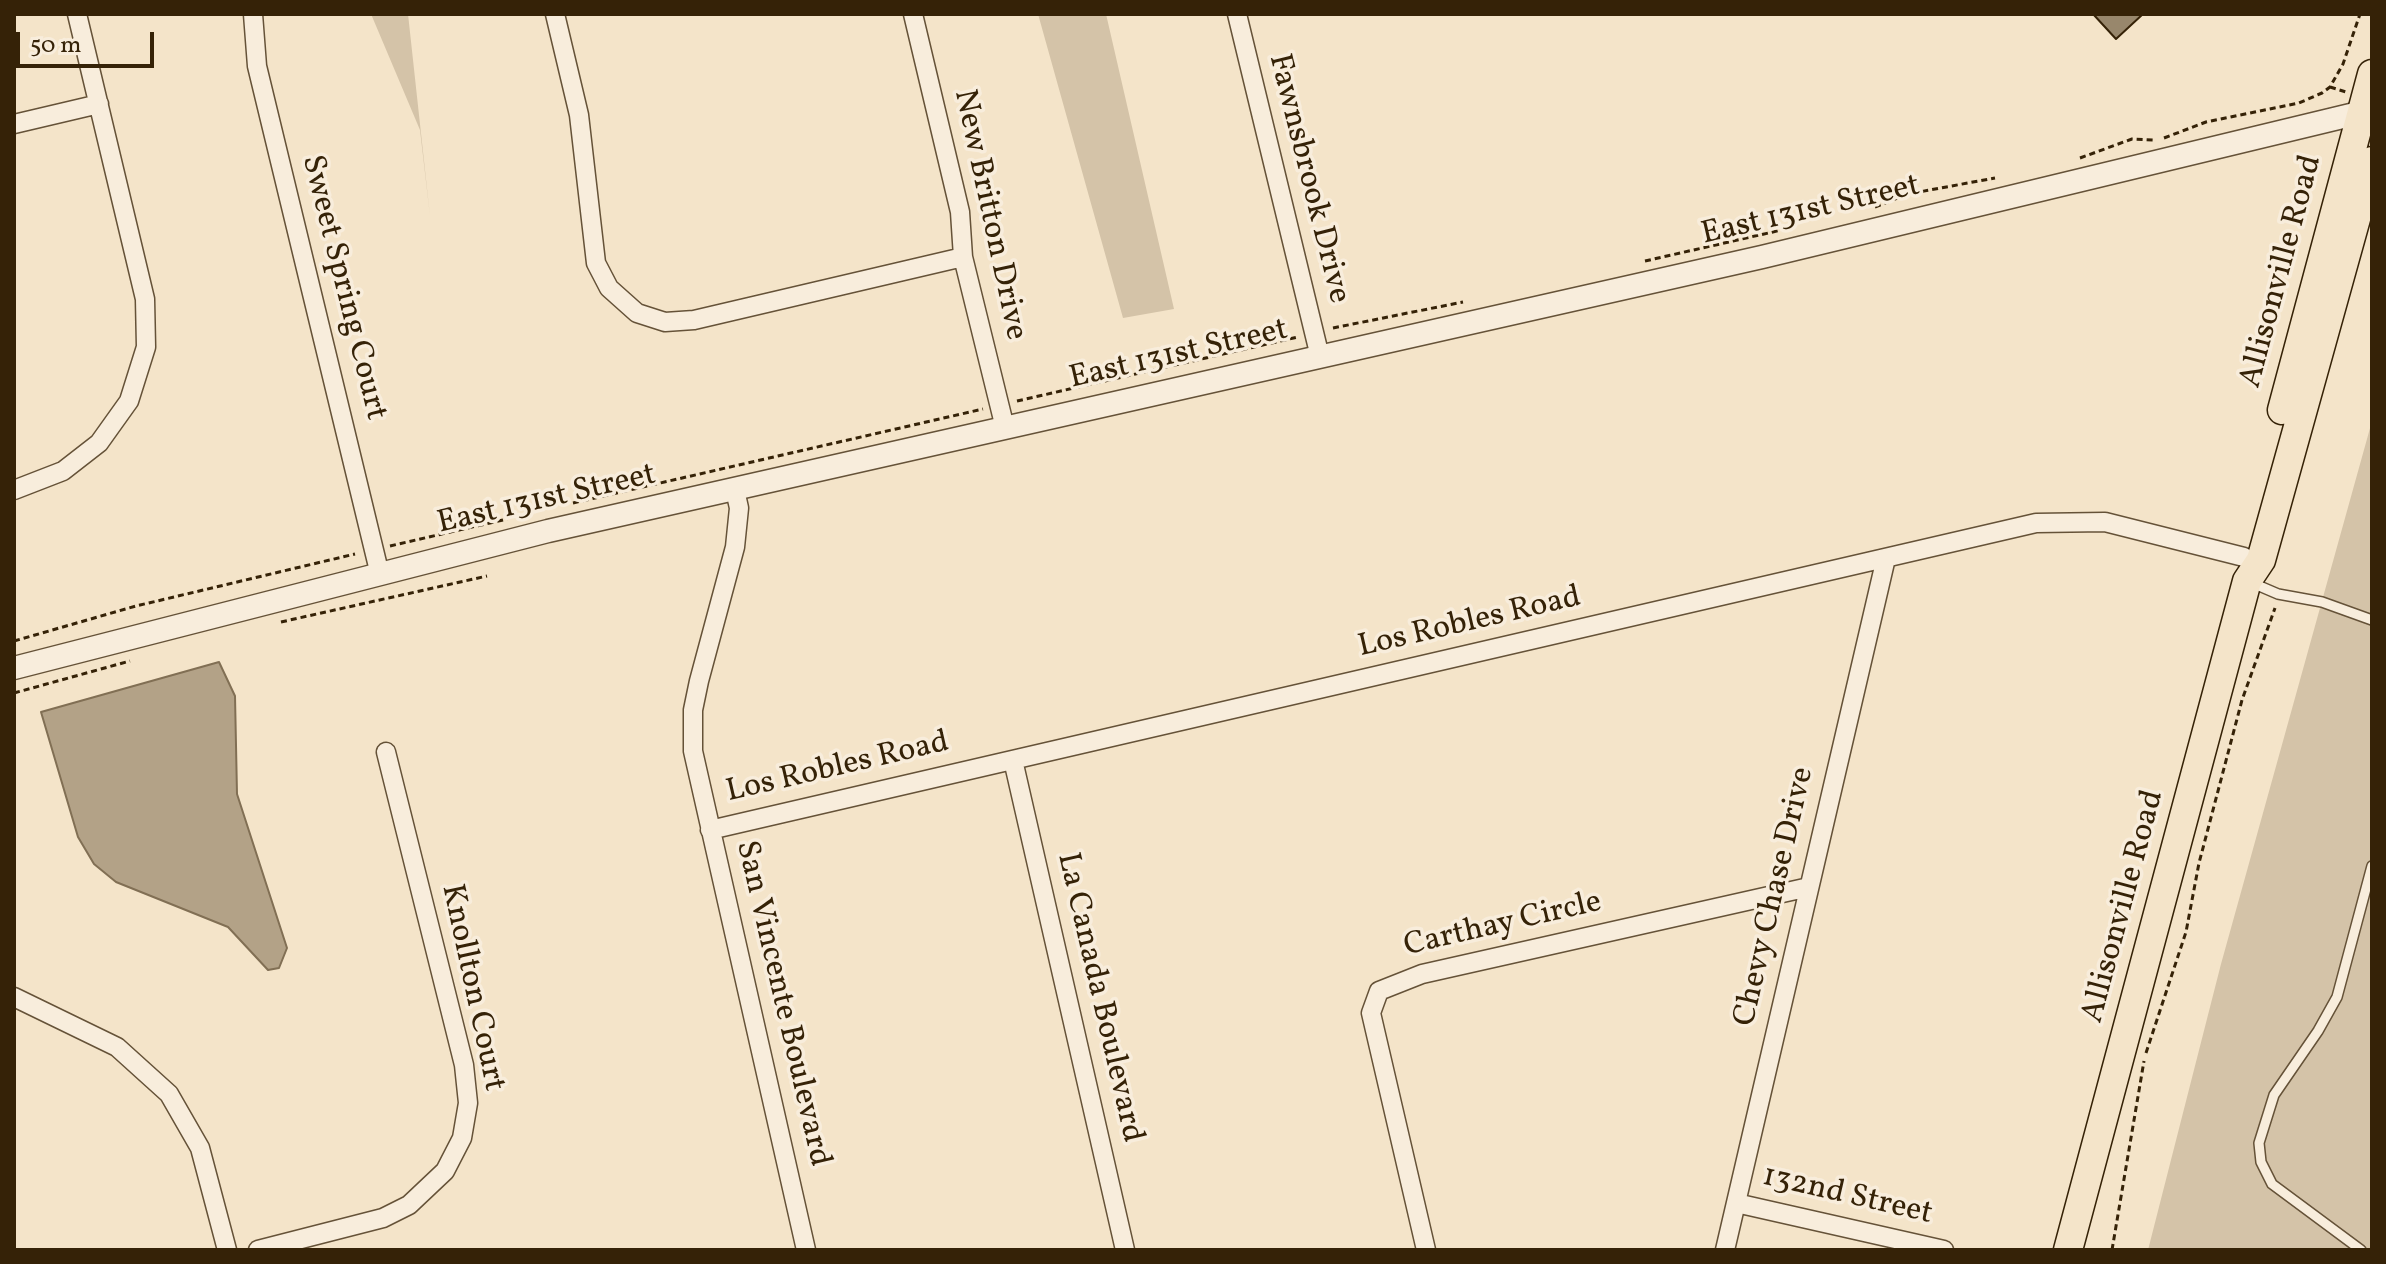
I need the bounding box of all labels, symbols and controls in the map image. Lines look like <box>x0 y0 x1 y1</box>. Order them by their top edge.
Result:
scale bar <box>20 16 158 66</box>
text: 50 m <box>30 29 82 63</box>
street label: Fawnsbrook Drive <box>1257 50 1357 308</box>
street label: New Britton Drive <box>943 86 1033 344</box>
street label: Allisonville Road <box>2233 151 2333 393</box>
street label: Sweet Spring Court <box>291 152 393 424</box>
street label: East 131st Street <box>1698 168 1924 256</box>
street label: East 131st Street <box>1066 312 1292 400</box>
street label: East 131st Street <box>434 457 660 545</box>
street label: Los Robles Road <box>1355 580 1585 668</box>
street label: Los Robles Road <box>723 725 953 813</box>
street label: Chevy Chase Drive <box>1728 764 1824 1030</box>
street label: Allisonville Road <box>2075 786 2175 1028</box>
street label: San Vincente Boulevard <box>725 837 837 1171</box>
street label: La Canada Boulevard <box>1046 849 1150 1147</box>
street label: Knollton Court <box>430 881 512 1095</box>
street label: Carthay Circle <box>1401 885 1605 967</box>
street label: 132nd Street <box>1758 1159 1936 1235</box>

